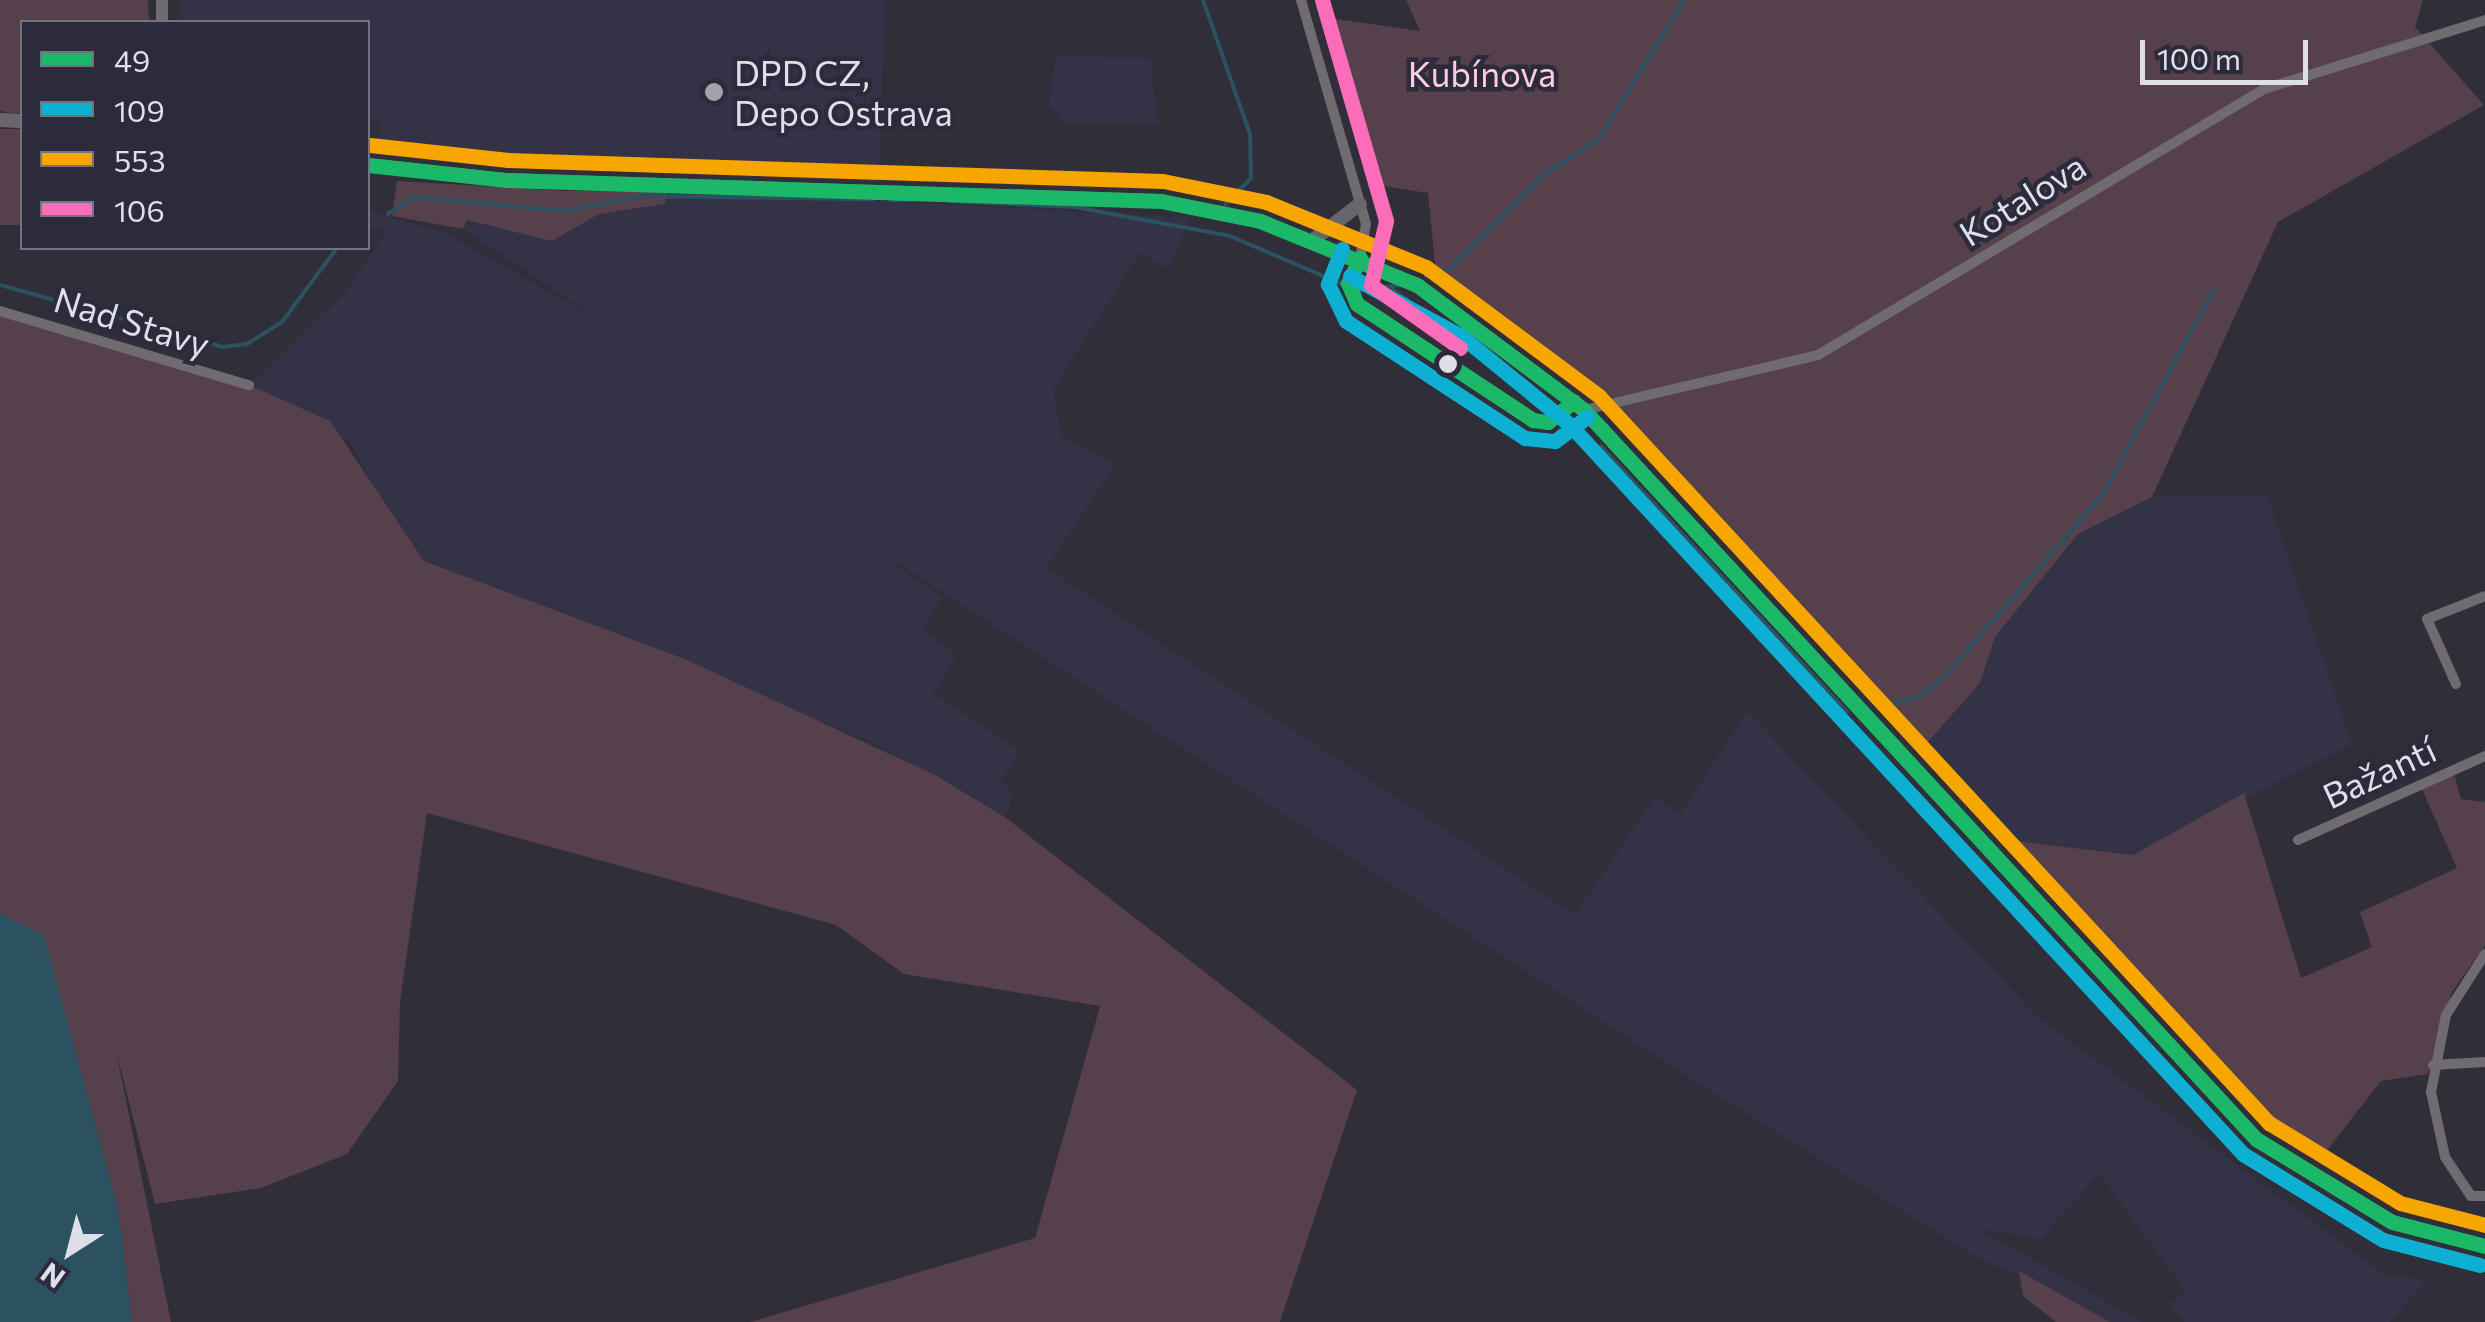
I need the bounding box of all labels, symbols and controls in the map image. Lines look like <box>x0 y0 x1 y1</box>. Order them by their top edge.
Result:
legend <box>20 20 370 250</box>
scale bar <box>2145 20 2312 82</box>
text: 100 m <box>2157 39 2241 76</box>
text: 49 <box>114 41 150 78</box>
place label: DPD CZ, Depo Ostrava <box>734 51 953 133</box>
park label: Kubínova <box>1408 52 1556 94</box>
marker: DPD CZ, Depo Ostrava <box>703 81 725 103</box>
text: 109 <box>114 91 165 128</box>
text: 553 <box>114 141 166 178</box>
street label: Kotalova <box>1951 144 2093 254</box>
text: 106 <box>114 191 165 228</box>
street label: Nad Stavy <box>49 278 215 364</box>
unlabelled marker <box>1438 354 1458 374</box>
street label: Bažantí <box>2316 728 2442 816</box>
north arrow <box>20 1202 120 1302</box>
text: N <box>34 1256 71 1296</box>

